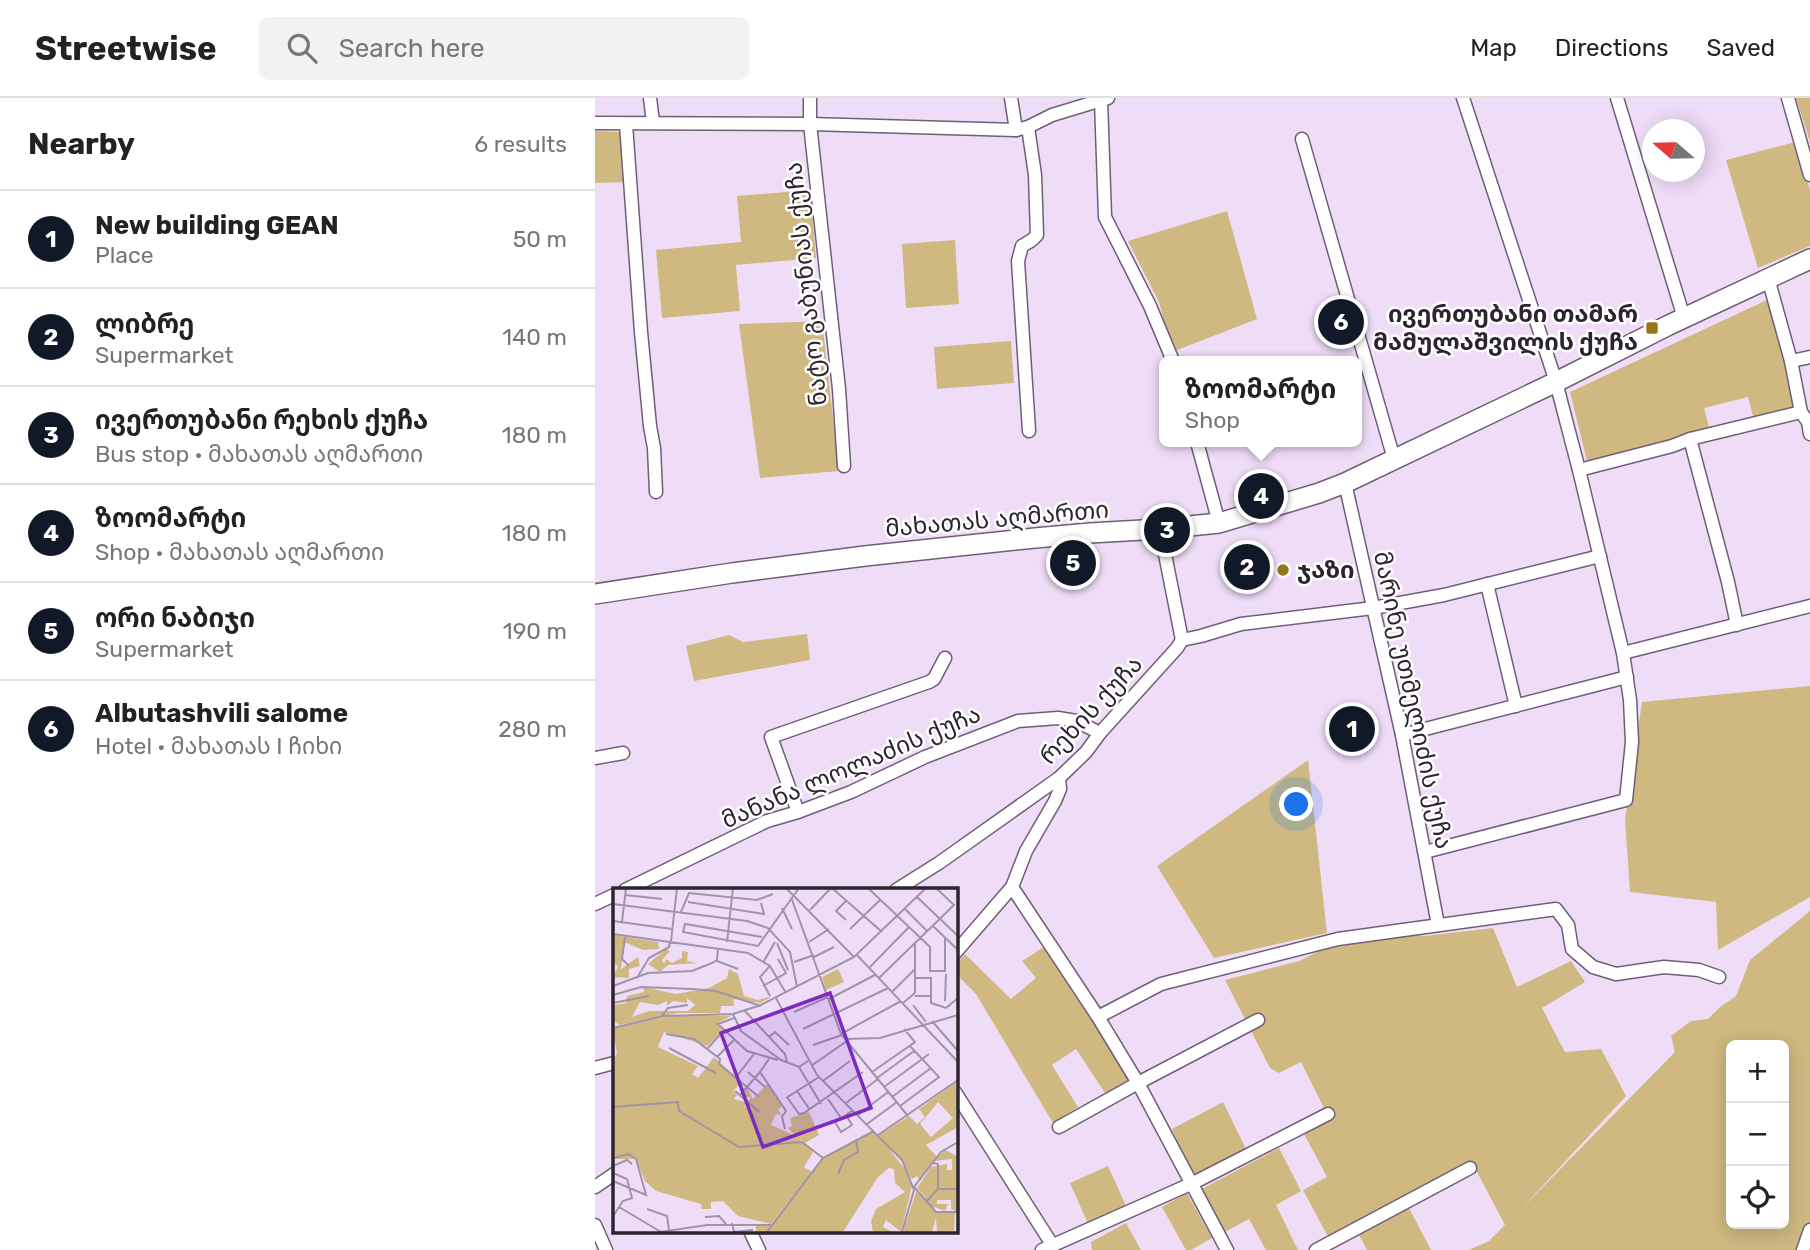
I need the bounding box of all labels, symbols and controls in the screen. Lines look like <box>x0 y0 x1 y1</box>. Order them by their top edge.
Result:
search box <box>259 17 749 80</box>
text: Streetwise <box>35 29 217 68</box>
icon: search <box>283 29 321 67</box>
text: Search here <box>339 33 485 64</box>
text: Map <box>1470 34 1517 62</box>
text: Directions <box>1555 34 1668 62</box>
text: Saved <box>1706 34 1775 62</box>
north arrow <box>1642 119 1705 182</box>
text: Nearby <box>28 126 135 162</box>
text: 6 results <box>474 130 567 158</box>
street label: ნატო გაბუნიას ქუჩა <box>779 161 833 407</box>
text: New building GEAN <box>95 210 339 241</box>
text: 1 <box>45 225 57 253</box>
text: 50 m <box>513 225 567 253</box>
text: Place <box>95 241 154 269</box>
pin: 6 <box>1318 296 1364 348</box>
place label: ივერთუბანი თამარ მამულაშვილის ქუჩა <box>1373 300 1638 356</box>
text: ლიბრე <box>95 309 194 340</box>
marker: ივერთუბანი თამარ მამულაშვილის ქუჩა <box>1644 320 1660 336</box>
text: 2 <box>44 323 58 351</box>
text: 140 m <box>502 323 567 351</box>
text: Supermarket <box>95 341 233 369</box>
popup <box>1159 356 1362 447</box>
text: ზოომარტი <box>1185 374 1336 405</box>
text: ივერთუბანი რეხის ქუჩა <box>95 405 428 436</box>
text: Shop <box>1185 406 1240 434</box>
text: 3 <box>43 421 59 449</box>
text: 180 m <box>502 421 567 449</box>
text: Bus stop · მახათას აღმართი <box>95 440 423 468</box>
pin: 4 <box>1238 470 1284 522</box>
street label: მახათას აღმართი <box>884 495 1110 544</box>
text: ზოომარტი <box>95 503 246 534</box>
pin: 3 <box>1144 504 1190 556</box>
text: 4 <box>43 519 59 547</box>
text: 180 m <box>502 519 567 547</box>
pin: 5 <box>1050 537 1096 589</box>
text: Shop · მახათას აღმართი <box>95 538 384 566</box>
pin: 2 <box>1224 541 1270 593</box>
street label: მარინე უთმელიძის ქუჩა <box>1368 549 1458 851</box>
place label: ჯაზი <box>1297 556 1355 584</box>
marker: ჯაზი <box>1275 562 1291 578</box>
text: ორი ნაბიჯი <box>95 603 255 634</box>
text: 5 <box>44 617 58 645</box>
text: 190 m <box>503 617 567 645</box>
text: Supermarket <box>95 635 233 663</box>
street label: რეხის ქუჩა <box>1034 650 1148 770</box>
text: Albutashvili salome <box>95 698 348 729</box>
street label: მანანა ლოლაძის ქუჩა <box>717 700 985 834</box>
pin: 1 <box>1329 703 1375 755</box>
text: 6 <box>44 715 58 743</box>
text: 280 m <box>498 715 567 743</box>
text: Hotel · მახათას I ჩიხი <box>95 732 342 760</box>
your location <box>1279 787 1313 821</box>
inset map <box>613 888 957 1232</box>
map controls <box>1726 1040 1789 1229</box>
button: + <box>1726 1040 1789 1103</box>
button: − <box>1726 1103 1789 1166</box>
button: locate <box>1726 1166 1789 1229</box>

